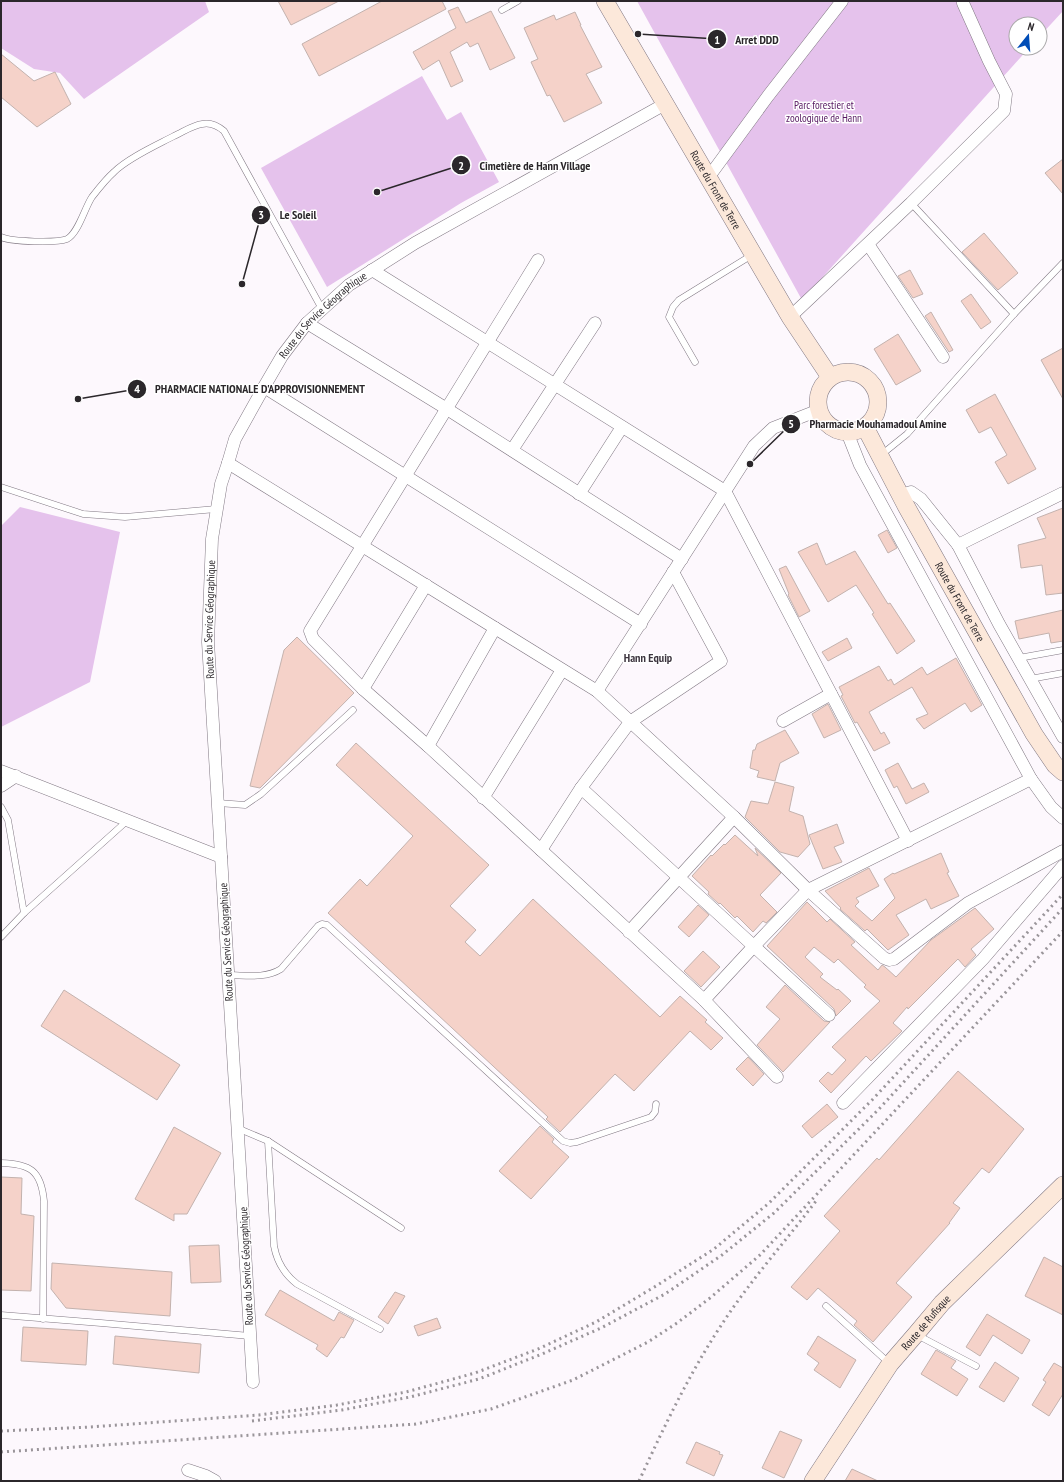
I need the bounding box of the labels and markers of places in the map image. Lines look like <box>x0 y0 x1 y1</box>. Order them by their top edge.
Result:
callout: Arret DDD <box>707 27 786 51</box>
callout: Cimetière de Hann Village <box>451 153 598 177</box>
callout: Le Soleil <box>251 203 324 227</box>
callout: PHARMACIE NATIONALE D'APPROVISIONNEMENT <box>127 377 373 401</box>
callout: Pharmacie Mouhamadoul Amine <box>781 412 955 436</box>

